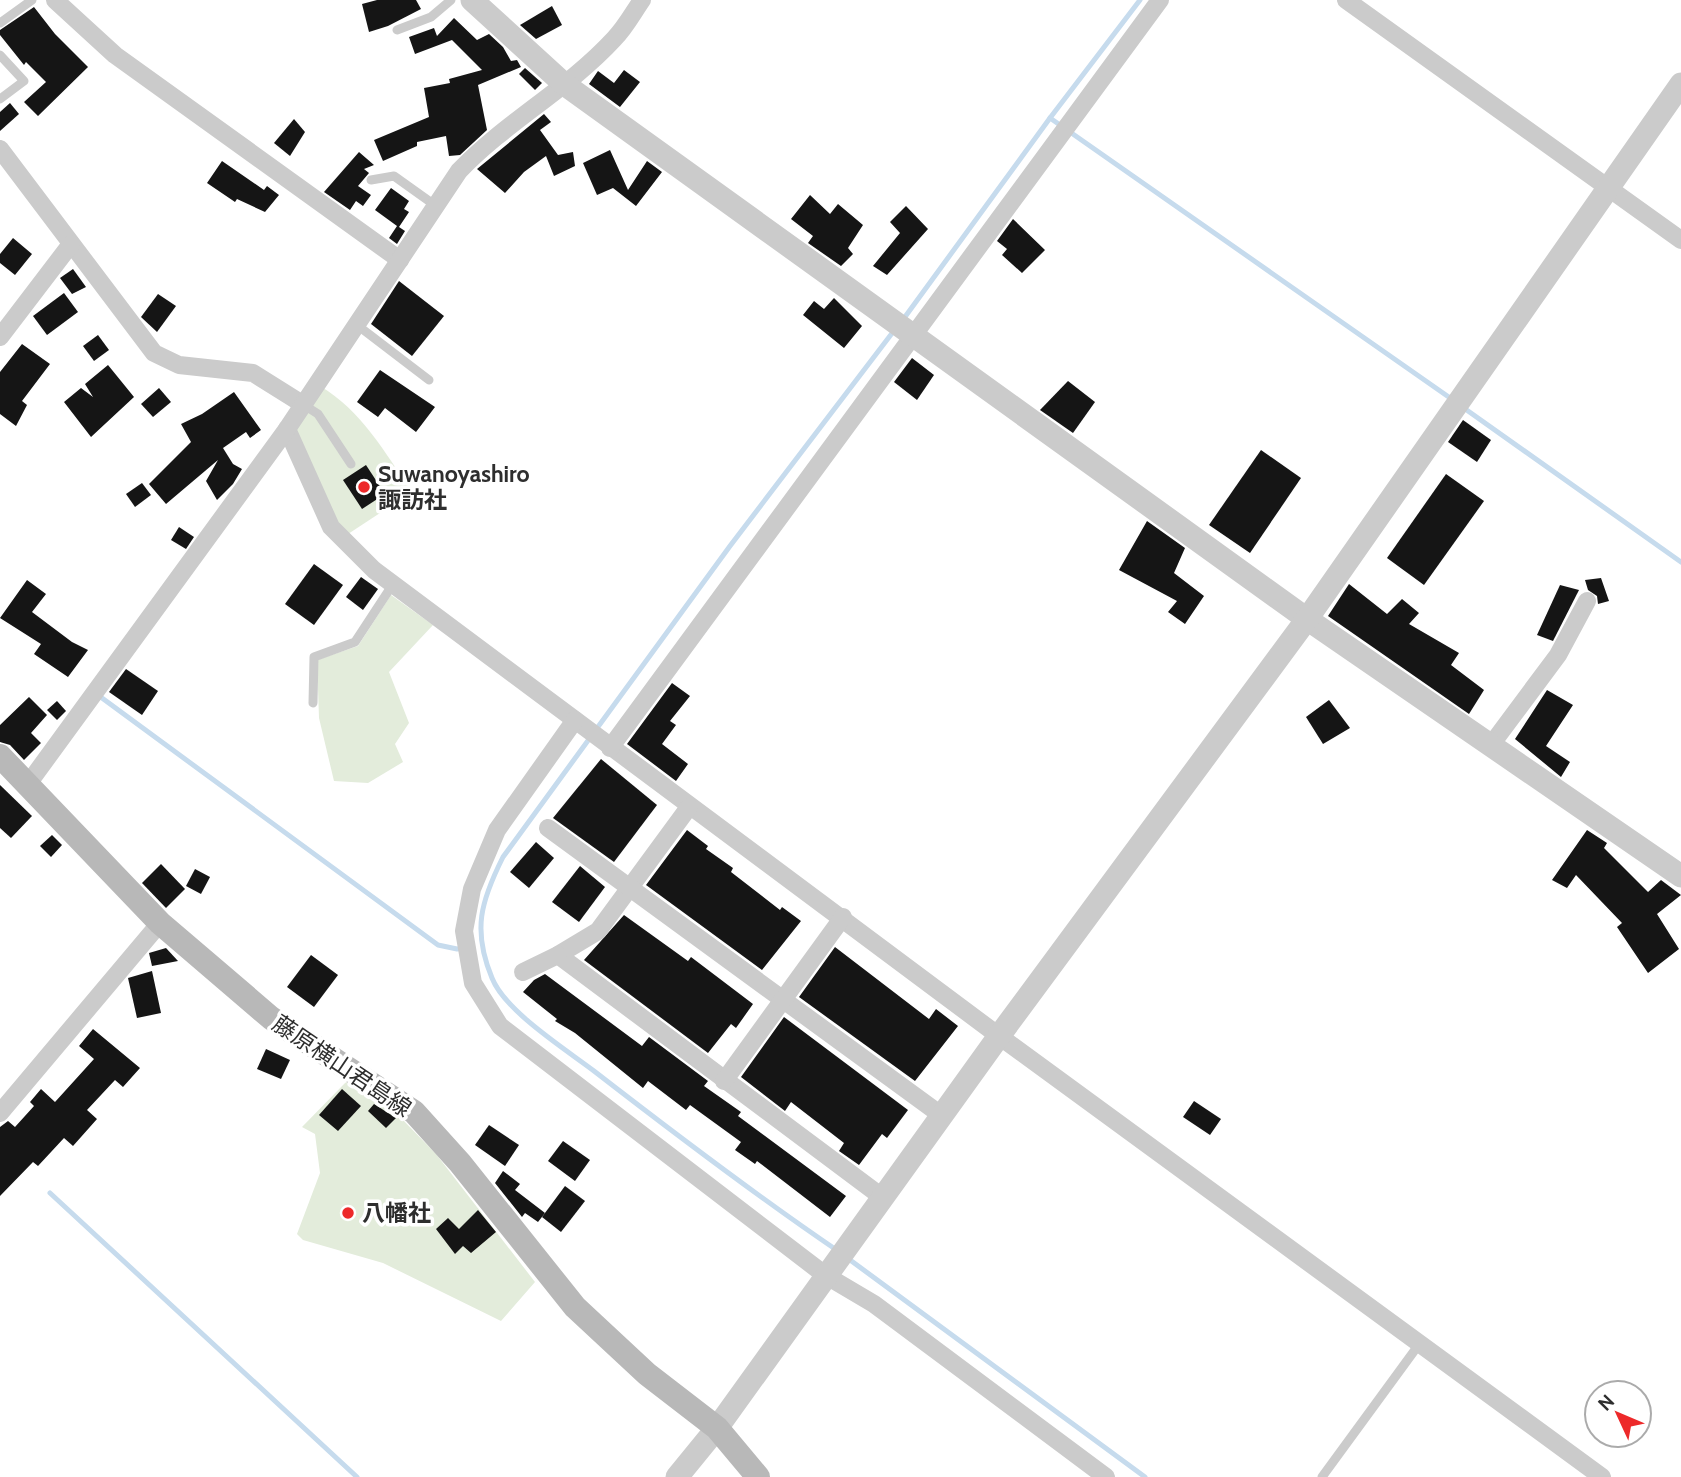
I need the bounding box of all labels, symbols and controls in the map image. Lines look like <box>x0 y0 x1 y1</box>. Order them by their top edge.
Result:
place label: Suwanoyashiro 諏訪社 <box>378 460 530 514</box>
marker: Suwanoyashiro 諏訪社 <box>356 479 372 495</box>
street label: 藤原横山君島線 <box>267 1009 417 1123</box>
place label: 八幡社 <box>362 1199 431 1227</box>
marker: 八幡社 <box>340 1205 356 1221</box>
north arrow <box>1583 1379 1653 1449</box>
text: N <box>1593 1390 1619 1415</box>

